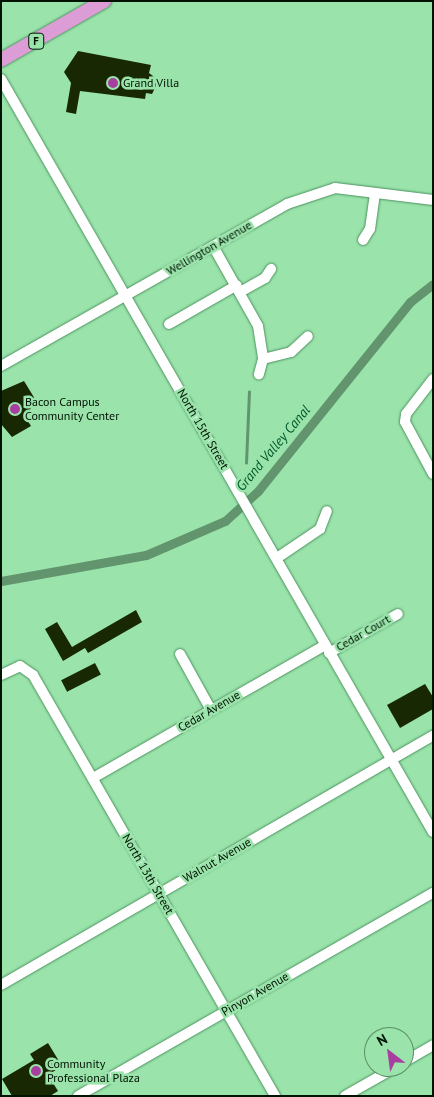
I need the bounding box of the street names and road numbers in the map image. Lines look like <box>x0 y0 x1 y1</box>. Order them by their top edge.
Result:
road number: F <box>27 32 45 49</box>
street label: Wellington Avenue <box>164 218 254 278</box>
street label: North 15th Street <box>174 386 232 472</box>
street label: Cedar Court <box>333 612 393 654</box>
street label: Cedar Avenue <box>175 687 243 735</box>
street label: North 13th Street <box>119 831 177 917</box>
street label: Walnut Avenue <box>180 835 254 885</box>
street label: Pinyon Avenue <box>219 969 291 1019</box>

